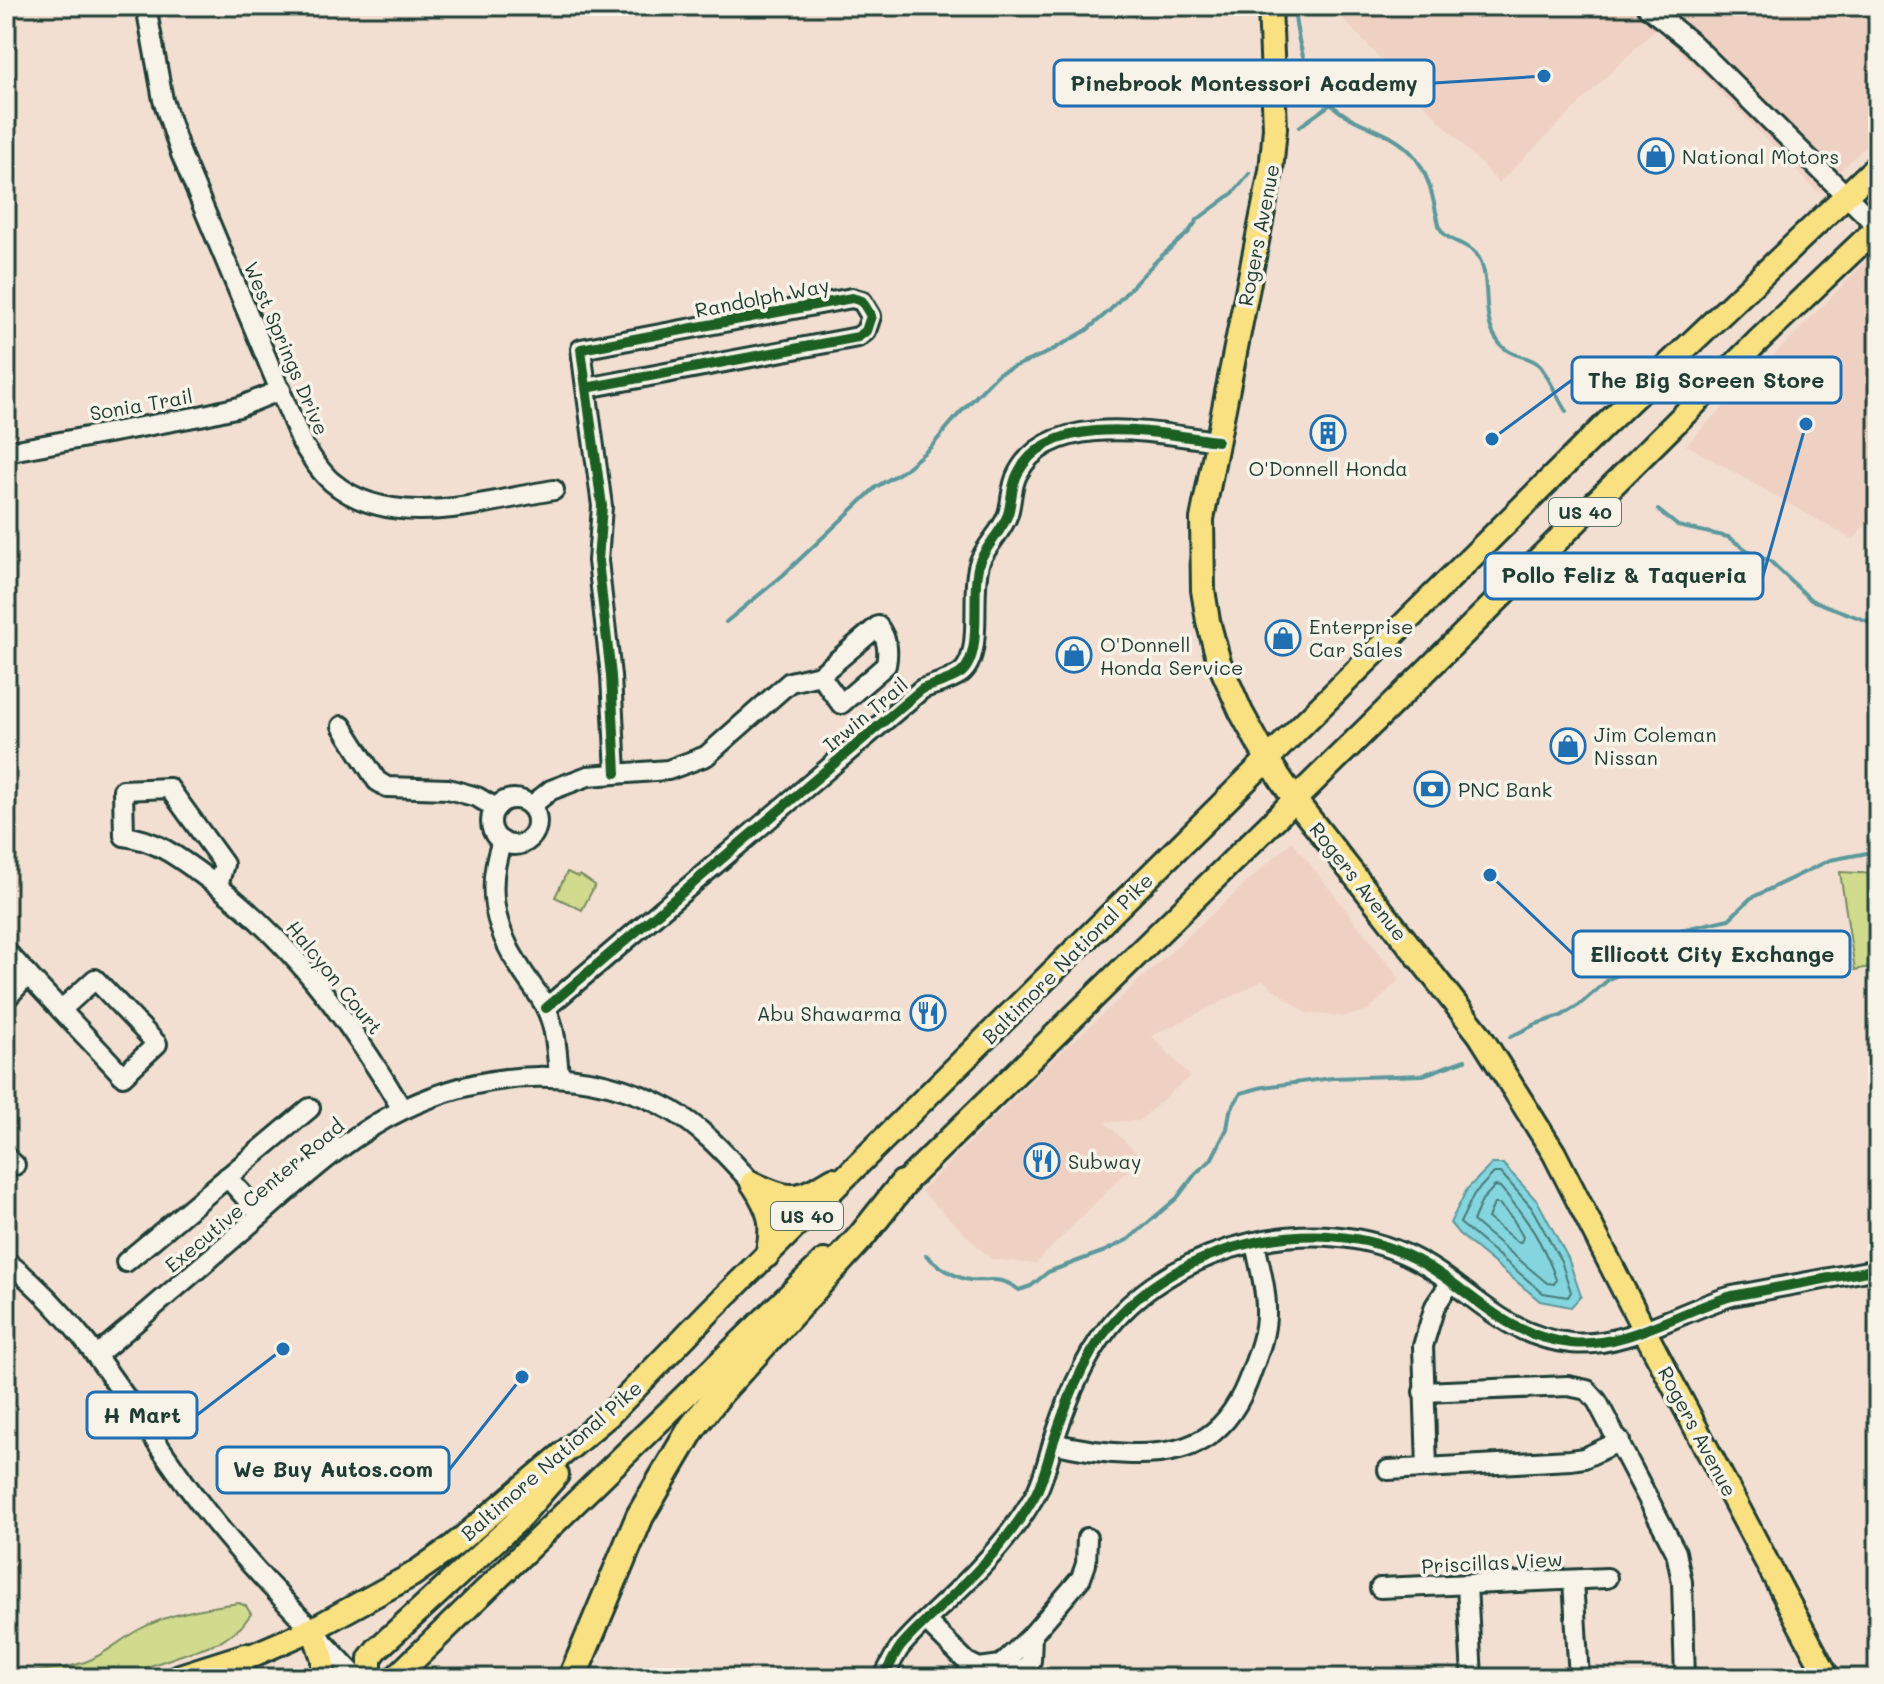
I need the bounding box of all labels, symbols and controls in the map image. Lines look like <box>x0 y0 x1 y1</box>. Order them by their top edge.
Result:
callout: Pinebrook Montessori Academy <box>1054 60 1434 106</box>
text: Pinebrook Montessori Academy <box>1070 68 1418 97</box>
shop icon: National Motors <box>1637 137 1675 175</box>
place label: National Motors <box>1682 143 1839 169</box>
street label: Rogers Avenue <box>1231 162 1285 308</box>
street label: West Springs Drive <box>239 257 335 439</box>
street label: Randolph Way <box>693 271 831 323</box>
callout: The Big Screen Store <box>1572 357 1841 403</box>
text: The Big Screen Store <box>1588 365 1824 394</box>
street label: Sonia Trail <box>88 382 194 426</box>
building icon: O'Donnell Honda <box>1309 414 1347 452</box>
place label: O'Donnell Honda <box>1248 455 1408 481</box>
road number: US 40 <box>1549 498 1621 526</box>
callout: Pollo Feliz & Taqueria <box>1485 553 1763 599</box>
text: Pollo Feliz & Taqueria <box>1501 560 1747 589</box>
place label: Enterprise Car Sales <box>1309 613 1413 662</box>
shop icon: Enterprise Car Sales <box>1264 619 1302 657</box>
place label: O'Donnell Honda Service <box>1100 631 1243 680</box>
shop icon: O'Donnell Honda Service <box>1055 636 1093 674</box>
street label: Irwin Trail <box>817 671 913 757</box>
place label: Jim Coleman Nissan <box>1594 721 1716 770</box>
shop icon: Jim Coleman Nissan <box>1549 727 1587 765</box>
bank icon: PNC Bank <box>1413 770 1451 808</box>
place label: PNC Bank <box>1458 776 1552 802</box>
street label: Rogers Avenue <box>1304 816 1414 946</box>
street label: Baltimore National Pike <box>976 867 1158 1049</box>
street label: Halcyon Court <box>281 915 389 1039</box>
callout: Ellicott City Exchange <box>1573 931 1850 977</box>
text: Ellicott City Exchange <box>1590 939 1834 968</box>
restaurant icon: Abu Shawarma <box>909 994 947 1032</box>
place label: Abu Shawarma <box>757 1000 902 1026</box>
street label: Executive Center Road <box>159 1112 349 1278</box>
restaurant icon: Subway <box>1023 1142 1061 1180</box>
place label: Subway <box>1068 1148 1141 1174</box>
road number: US 40 <box>771 1202 843 1230</box>
street label: Rogers Avenue <box>1653 1361 1743 1501</box>
street label: Baltimore National Pike <box>455 1374 647 1546</box>
callout: H Mart <box>87 1392 197 1438</box>
text: H Mart <box>103 1400 181 1429</box>
callout: We Buy Autos.com <box>217 1447 449 1493</box>
text: We Buy Autos.com <box>233 1454 433 1483</box>
street label: Priscillas View <box>1421 1545 1563 1579</box>

